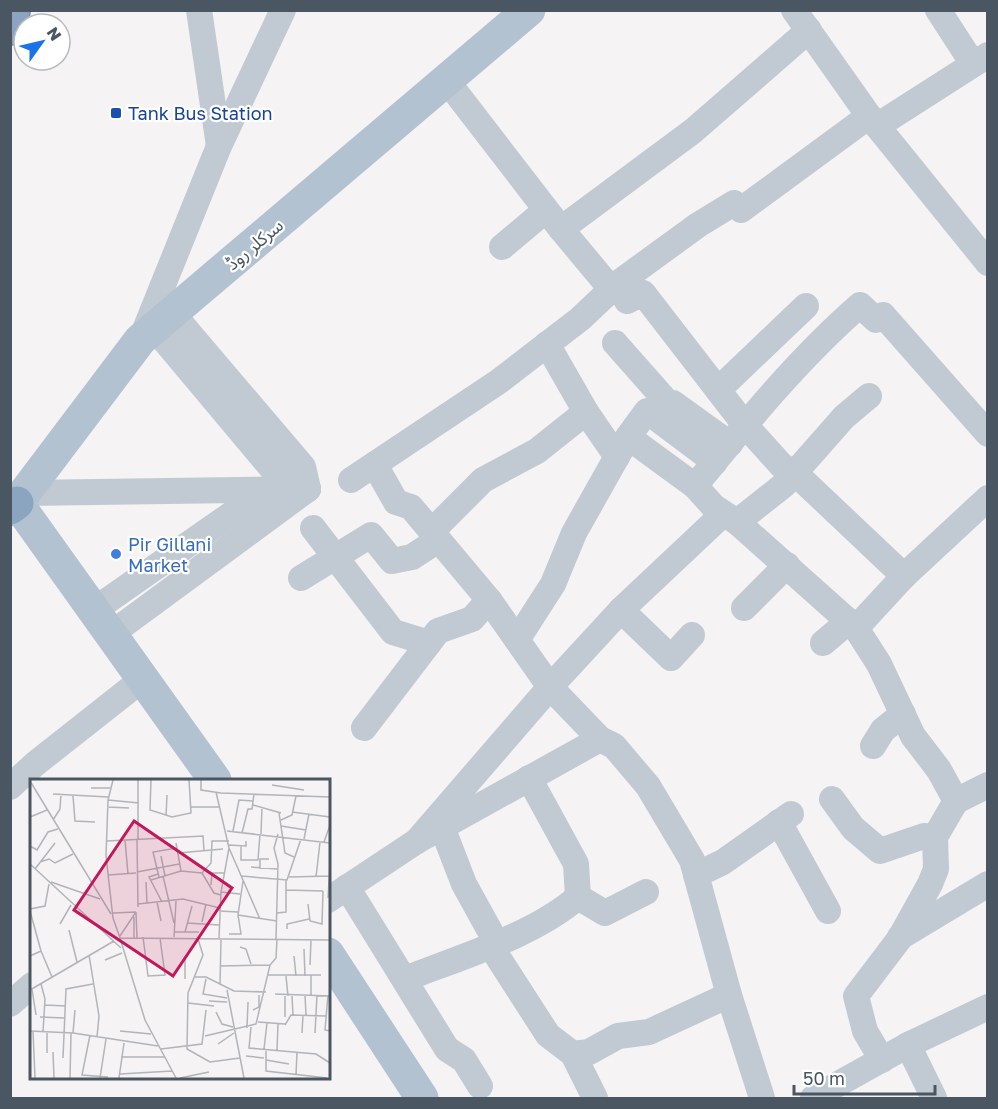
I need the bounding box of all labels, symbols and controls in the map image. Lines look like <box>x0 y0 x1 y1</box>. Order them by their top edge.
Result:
north arrow <box>12 12 72 72</box>
text: N <box>43 23 66 44</box>
place label: Tank Bus Station <box>128 102 273 124</box>
marker: Tank Bus Station <box>109 106 123 120</box>
street label: سرکلر روڈ <box>221 214 288 275</box>
place label: Pir Gillani Market <box>128 533 211 576</box>
marker: Pir Gillani Market <box>109 547 123 561</box>
inset map <box>30 779 330 1079</box>
scale bar <box>794 1058 935 1096</box>
text: 50 m <box>803 1067 845 1089</box>

